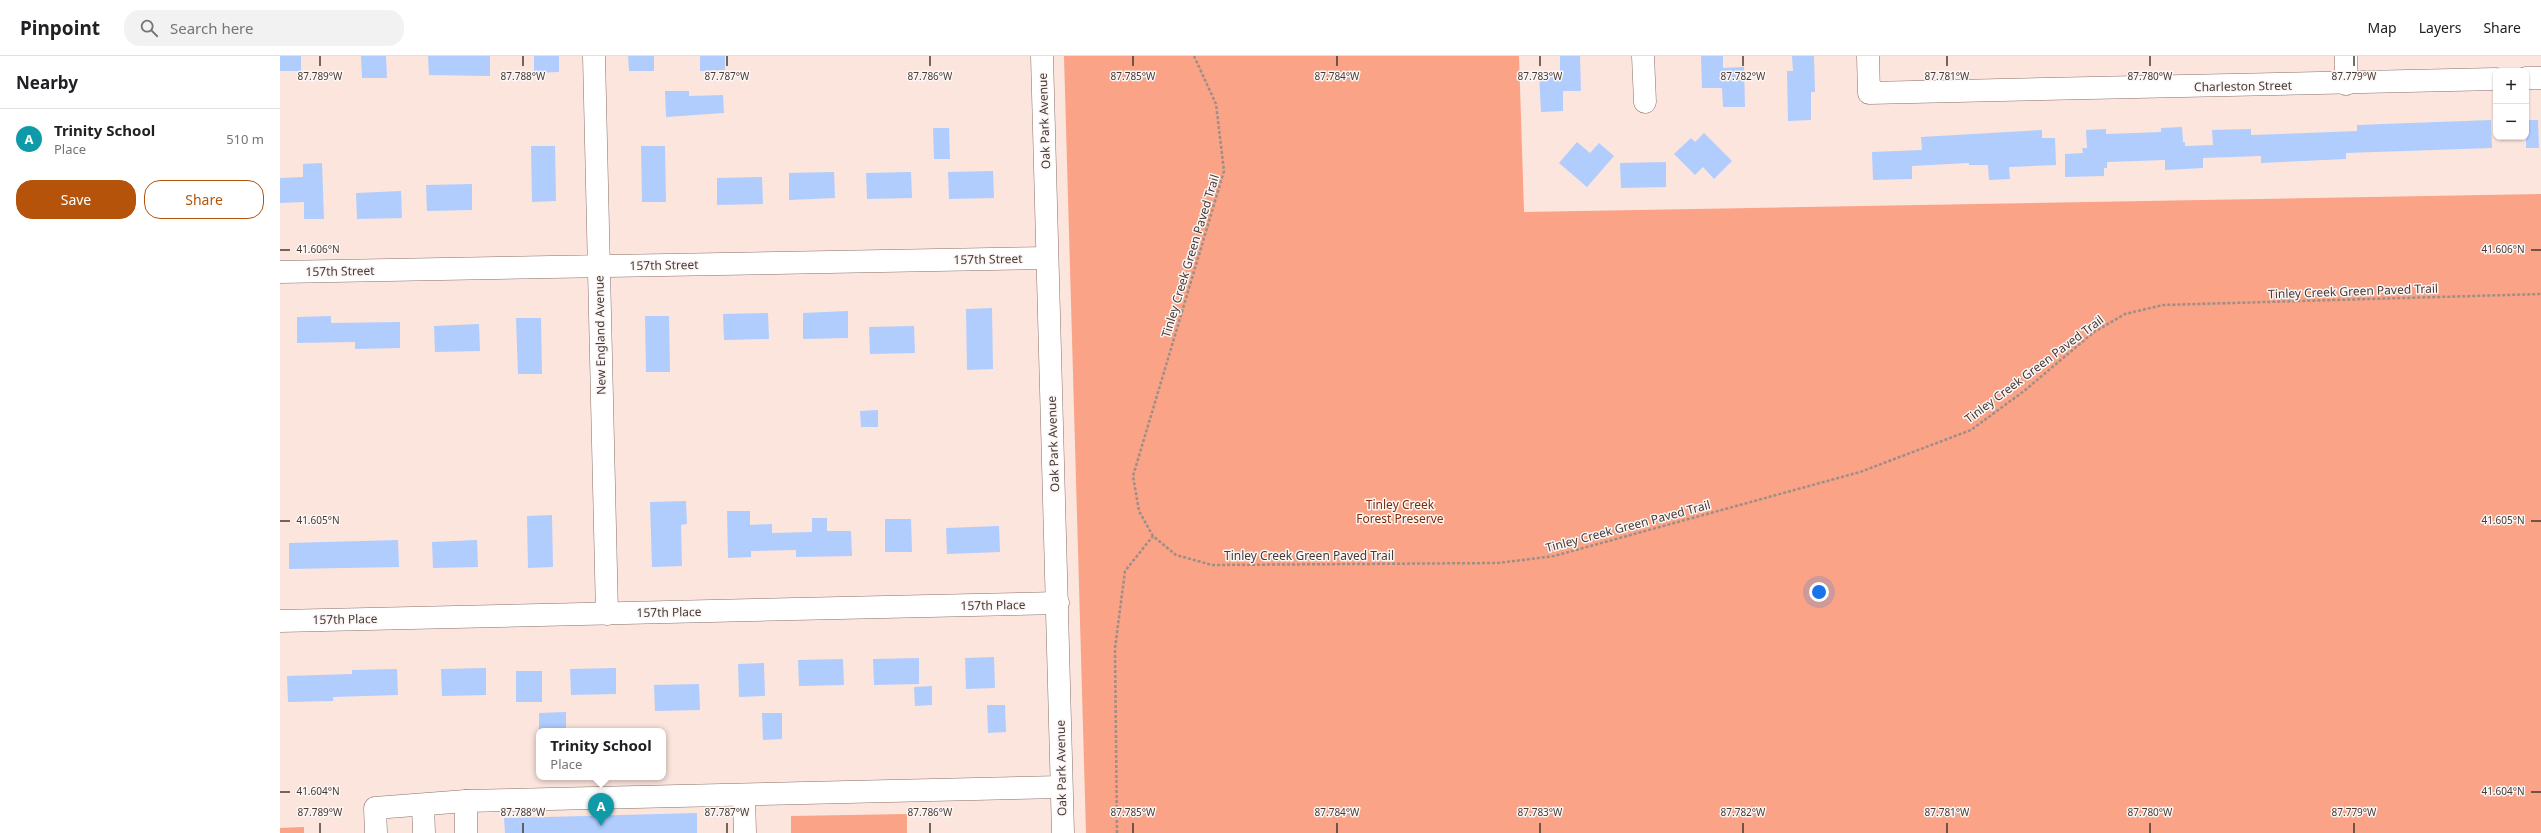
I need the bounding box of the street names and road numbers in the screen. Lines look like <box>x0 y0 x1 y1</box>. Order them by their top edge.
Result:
street label: Oak Park Avenue <box>1034 72 1054 169</box>
street label: Charleston Street <box>2194 77 2293 95</box>
street label: Tinley Creek Green Paved Trail <box>1157 172 1223 340</box>
street label: 157th Street <box>953 250 1023 268</box>
street label: 157th Street <box>629 256 699 274</box>
street label: 157th Street <box>305 262 375 280</box>
street label: New England Avenue <box>590 275 610 395</box>
street label: Tinley Creek Green Paved Trail <box>2268 280 2438 302</box>
street label: Tinley Creek Green Paved Trail <box>1961 311 2107 427</box>
street label: Oak Park Avenue <box>1043 395 1063 492</box>
street label: Tinley Creek Green Paved Trail <box>1544 496 1712 556</box>
street label: Tinley Creek Green Paved Trail <box>1224 547 1394 564</box>
street label: 157th Place <box>960 596 1026 614</box>
street label: 157th Place <box>636 603 702 621</box>
street label: 157th Place <box>312 610 378 628</box>
street label: Oak Park Avenue <box>1052 720 1070 816</box>

